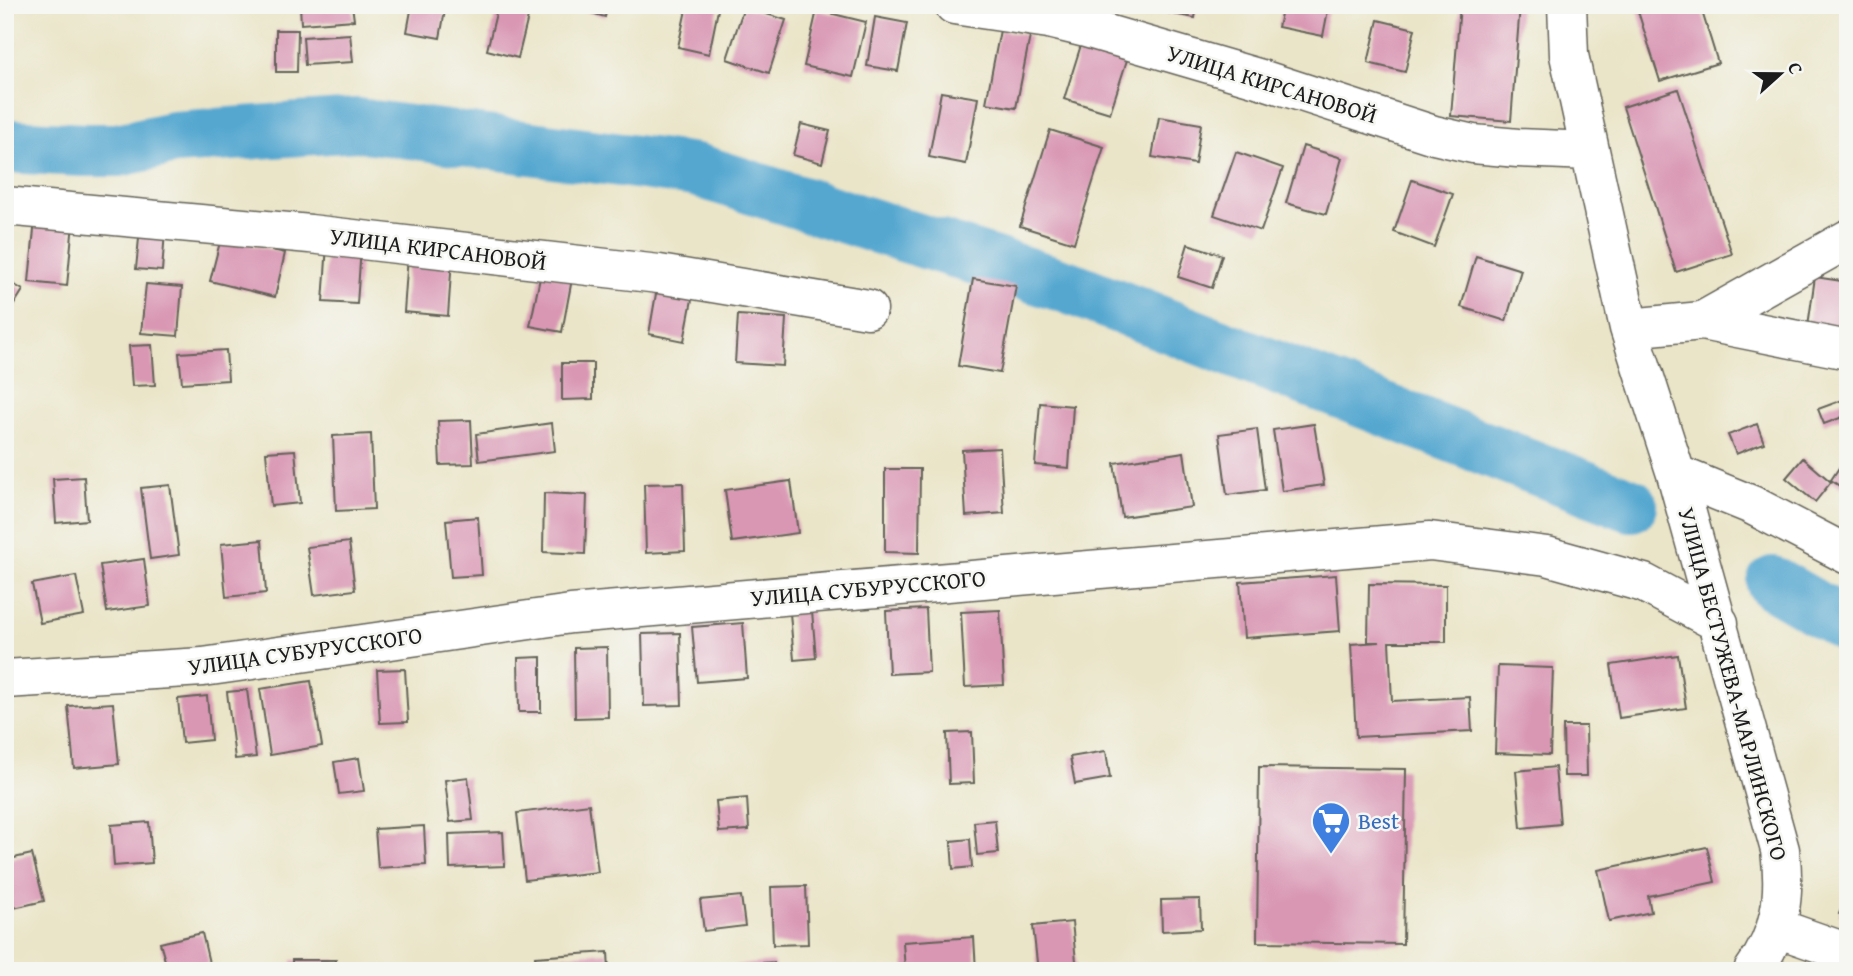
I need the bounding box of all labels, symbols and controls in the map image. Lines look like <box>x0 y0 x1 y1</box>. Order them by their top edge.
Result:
street label: УЛИЦА КИРСАНОВОЙ <box>1163 36 1381 131</box>
north arrow <box>1744 38 1814 108</box>
text: С <box>1781 58 1811 78</box>
street label: УЛИЦА КИРСАНОВОЙ <box>328 219 548 278</box>
street label: УЛИЦА БЕСТУЖЕВА-МАРЛИНСКОГО <box>1670 504 1797 864</box>
street label: УЛИЦА СУБУРУССКОГО <box>749 561 987 614</box>
street label: УЛИЦА СУБУРУССКОГО <box>186 618 424 683</box>
supermarket icon: Best <box>1310 800 1352 855</box>
place label: Best <box>1358 804 1399 837</box>

